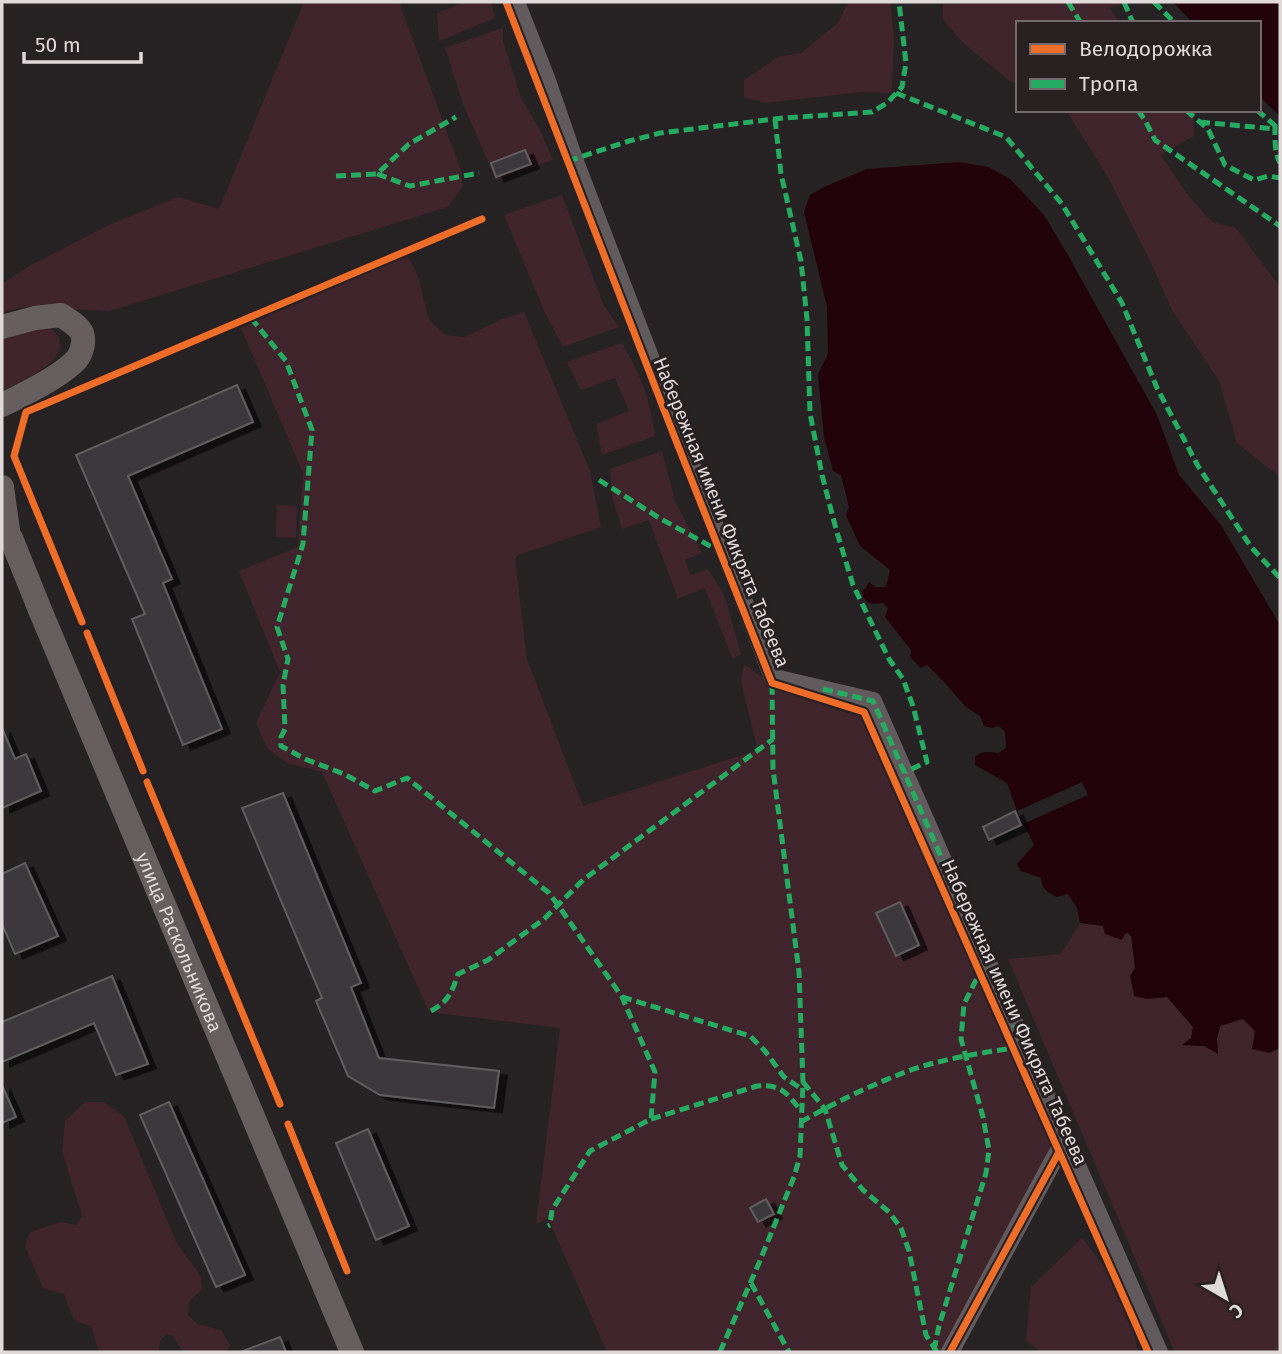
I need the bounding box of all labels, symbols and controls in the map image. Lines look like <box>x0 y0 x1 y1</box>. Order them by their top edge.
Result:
scale bar <box>24 21 142 65</box>
legend <box>1016 21 1261 112</box>
text: 50 m <box>35 32 81 58</box>
text: Велодорожка <box>1079 36 1213 62</box>
text: Тропа <box>1079 71 1138 97</box>
street label: Набережная имени Фикрята Табеева <box>649 354 794 671</box>
street label: улица Раскольникова <box>131 849 227 1036</box>
street label: Набережная имени Фикрята Табеева <box>936 856 1093 1169</box>
north arrow <box>1191 1263 1261 1333</box>
text: С <box>1225 1298 1248 1323</box>

